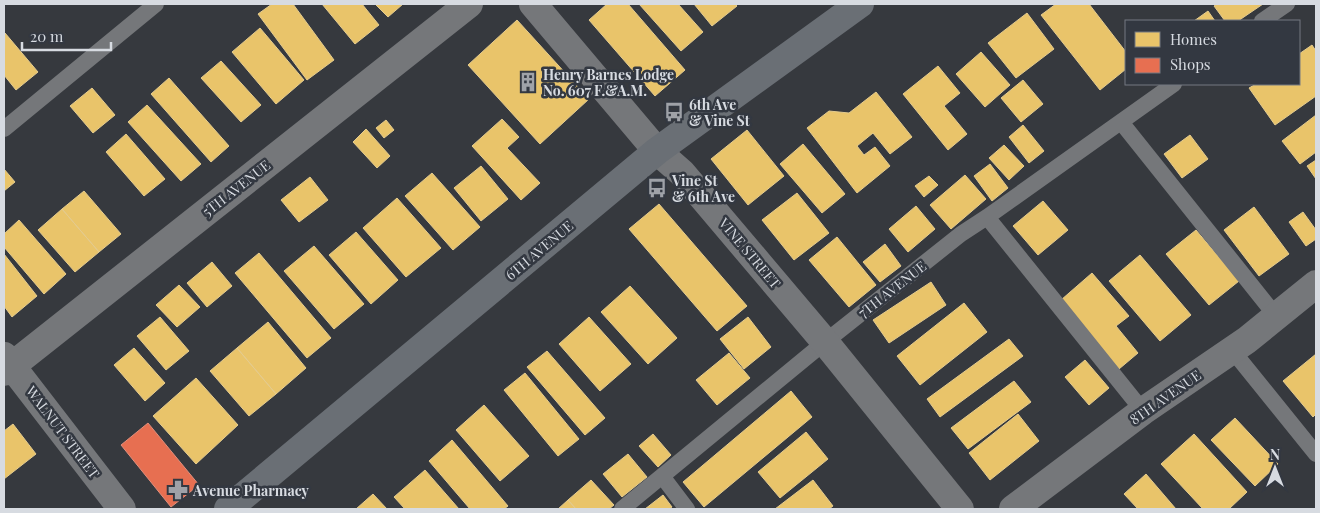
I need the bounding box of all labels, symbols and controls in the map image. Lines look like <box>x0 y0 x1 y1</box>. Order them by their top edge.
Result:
scale bar <box>22 20 111 52</box>
legend <box>1125 20 1300 85</box>
text: 20 m <box>30 26 64 46</box>
text: Homes <box>1170 29 1217 49</box>
text: Shops <box>1170 54 1211 74</box>
place label: Henry Barnes Lodge No. 607 F.&A.M. <box>543 65 674 100</box>
building icon: Henry Barnes Lodge No. 607 F.&A.M. <box>517 71 539 93</box>
place label: 6th Ave & Vine St <box>689 95 750 130</box>
bus stop icon: 6th Ave & Vine St <box>663 101 685 123</box>
street label: 5TH AVENUE <box>198 155 274 221</box>
place label: Vine St & 6th Ave <box>671 171 735 206</box>
bus stop icon: Vine St & 6th Ave <box>646 177 668 199</box>
street label: VINE STREET <box>714 213 785 292</box>
street label: 6TH AVENUE <box>501 216 577 284</box>
street label: 7TH AVENUE <box>854 256 930 322</box>
street label: 8TH AVENUE <box>1126 365 1204 429</box>
street label: WALNUT STREET <box>21 381 104 482</box>
north arrow <box>1250 443 1300 493</box>
text: N <box>1270 445 1280 464</box>
pharmacy icon: Avenue Pharmacy <box>167 479 189 501</box>
place label: Avenue Pharmacy <box>192 481 310 500</box>

